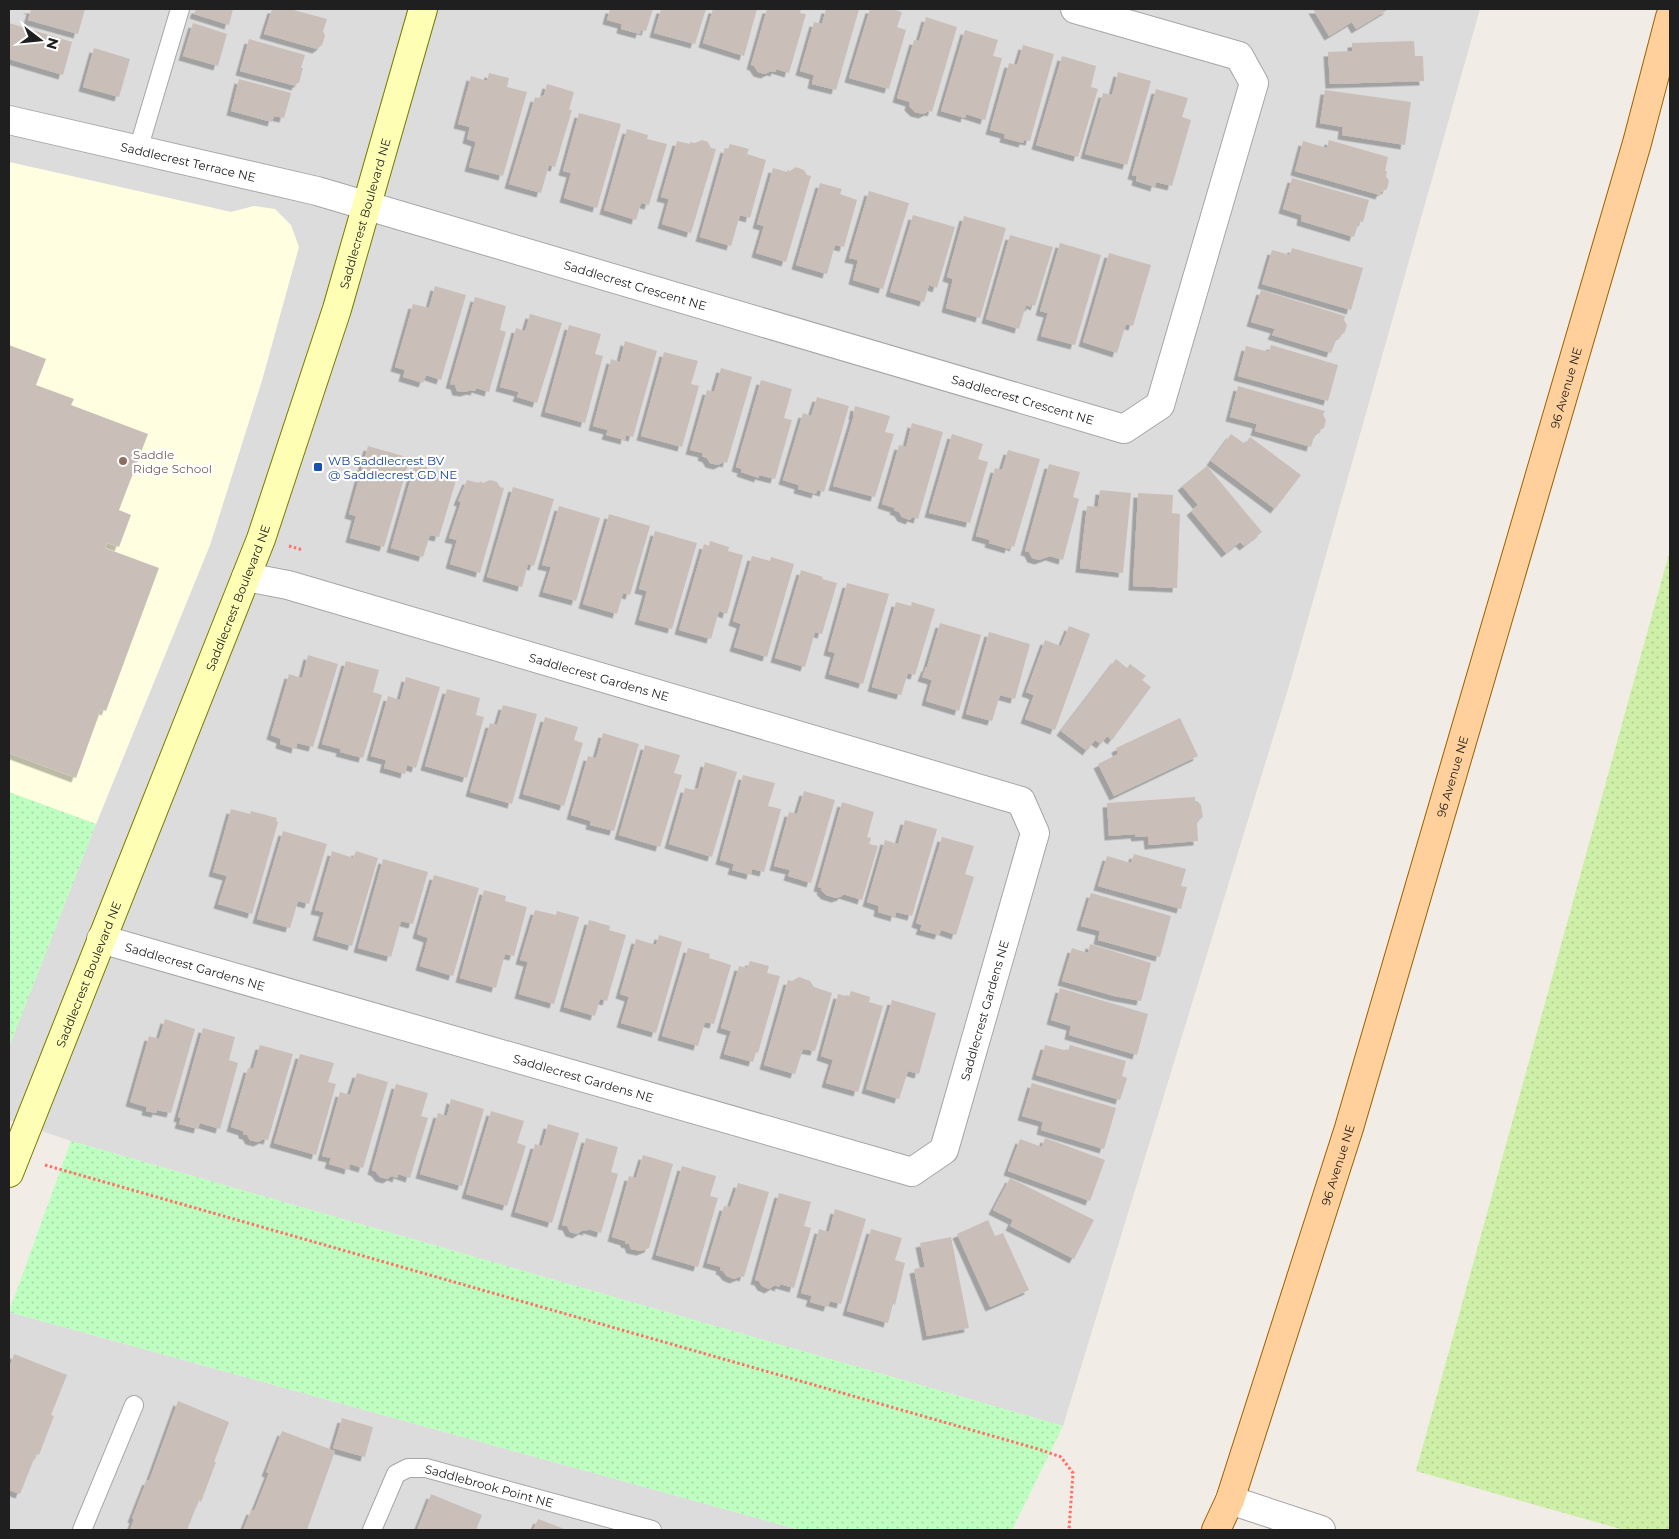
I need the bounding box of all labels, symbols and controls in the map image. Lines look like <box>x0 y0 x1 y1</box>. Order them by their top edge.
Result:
north arrow <box>15 15 65 65</box>
text: N <box>42 36 63 52</box>
street label: Saddlecrest Boulevard NE <box>336 136 393 290</box>
street label: Saddlecrest Terrace NE <box>119 138 257 184</box>
street label: Saddlecrest Crescent NE <box>562 257 708 313</box>
street label: 96 Avenue NE <box>1546 345 1584 430</box>
street label: Saddlecrest Crescent NE <box>950 371 1096 427</box>
place label: Saddle Ridge School <box>133 447 212 476</box>
place label: WB Saddlecrest BV @ Saddlecrest GD NE <box>328 453 457 482</box>
marker: Saddle Ridge School <box>117 455 129 467</box>
marker: WB Saddlecrest BV @ Saddlecrest GD NE <box>312 461 324 473</box>
street label: Saddlecrest Boulevard NE <box>202 523 273 673</box>
street label: Saddlecrest Gardens NE <box>527 650 671 704</box>
street label: 96 Avenue NE <box>1433 734 1471 819</box>
street label: Saddlecrest Boulevard NE <box>52 899 124 1049</box>
street label: Saddlecrest Gardens NE <box>957 938 1011 1082</box>
street label: Saddlecrest Gardens NE <box>123 939 267 993</box>
street label: Saddlecrest Gardens NE <box>512 1050 655 1105</box>
street label: 96 Avenue NE <box>1317 1123 1357 1207</box>
street label: Saddlebrook Point NE <box>423 1461 555 1510</box>

